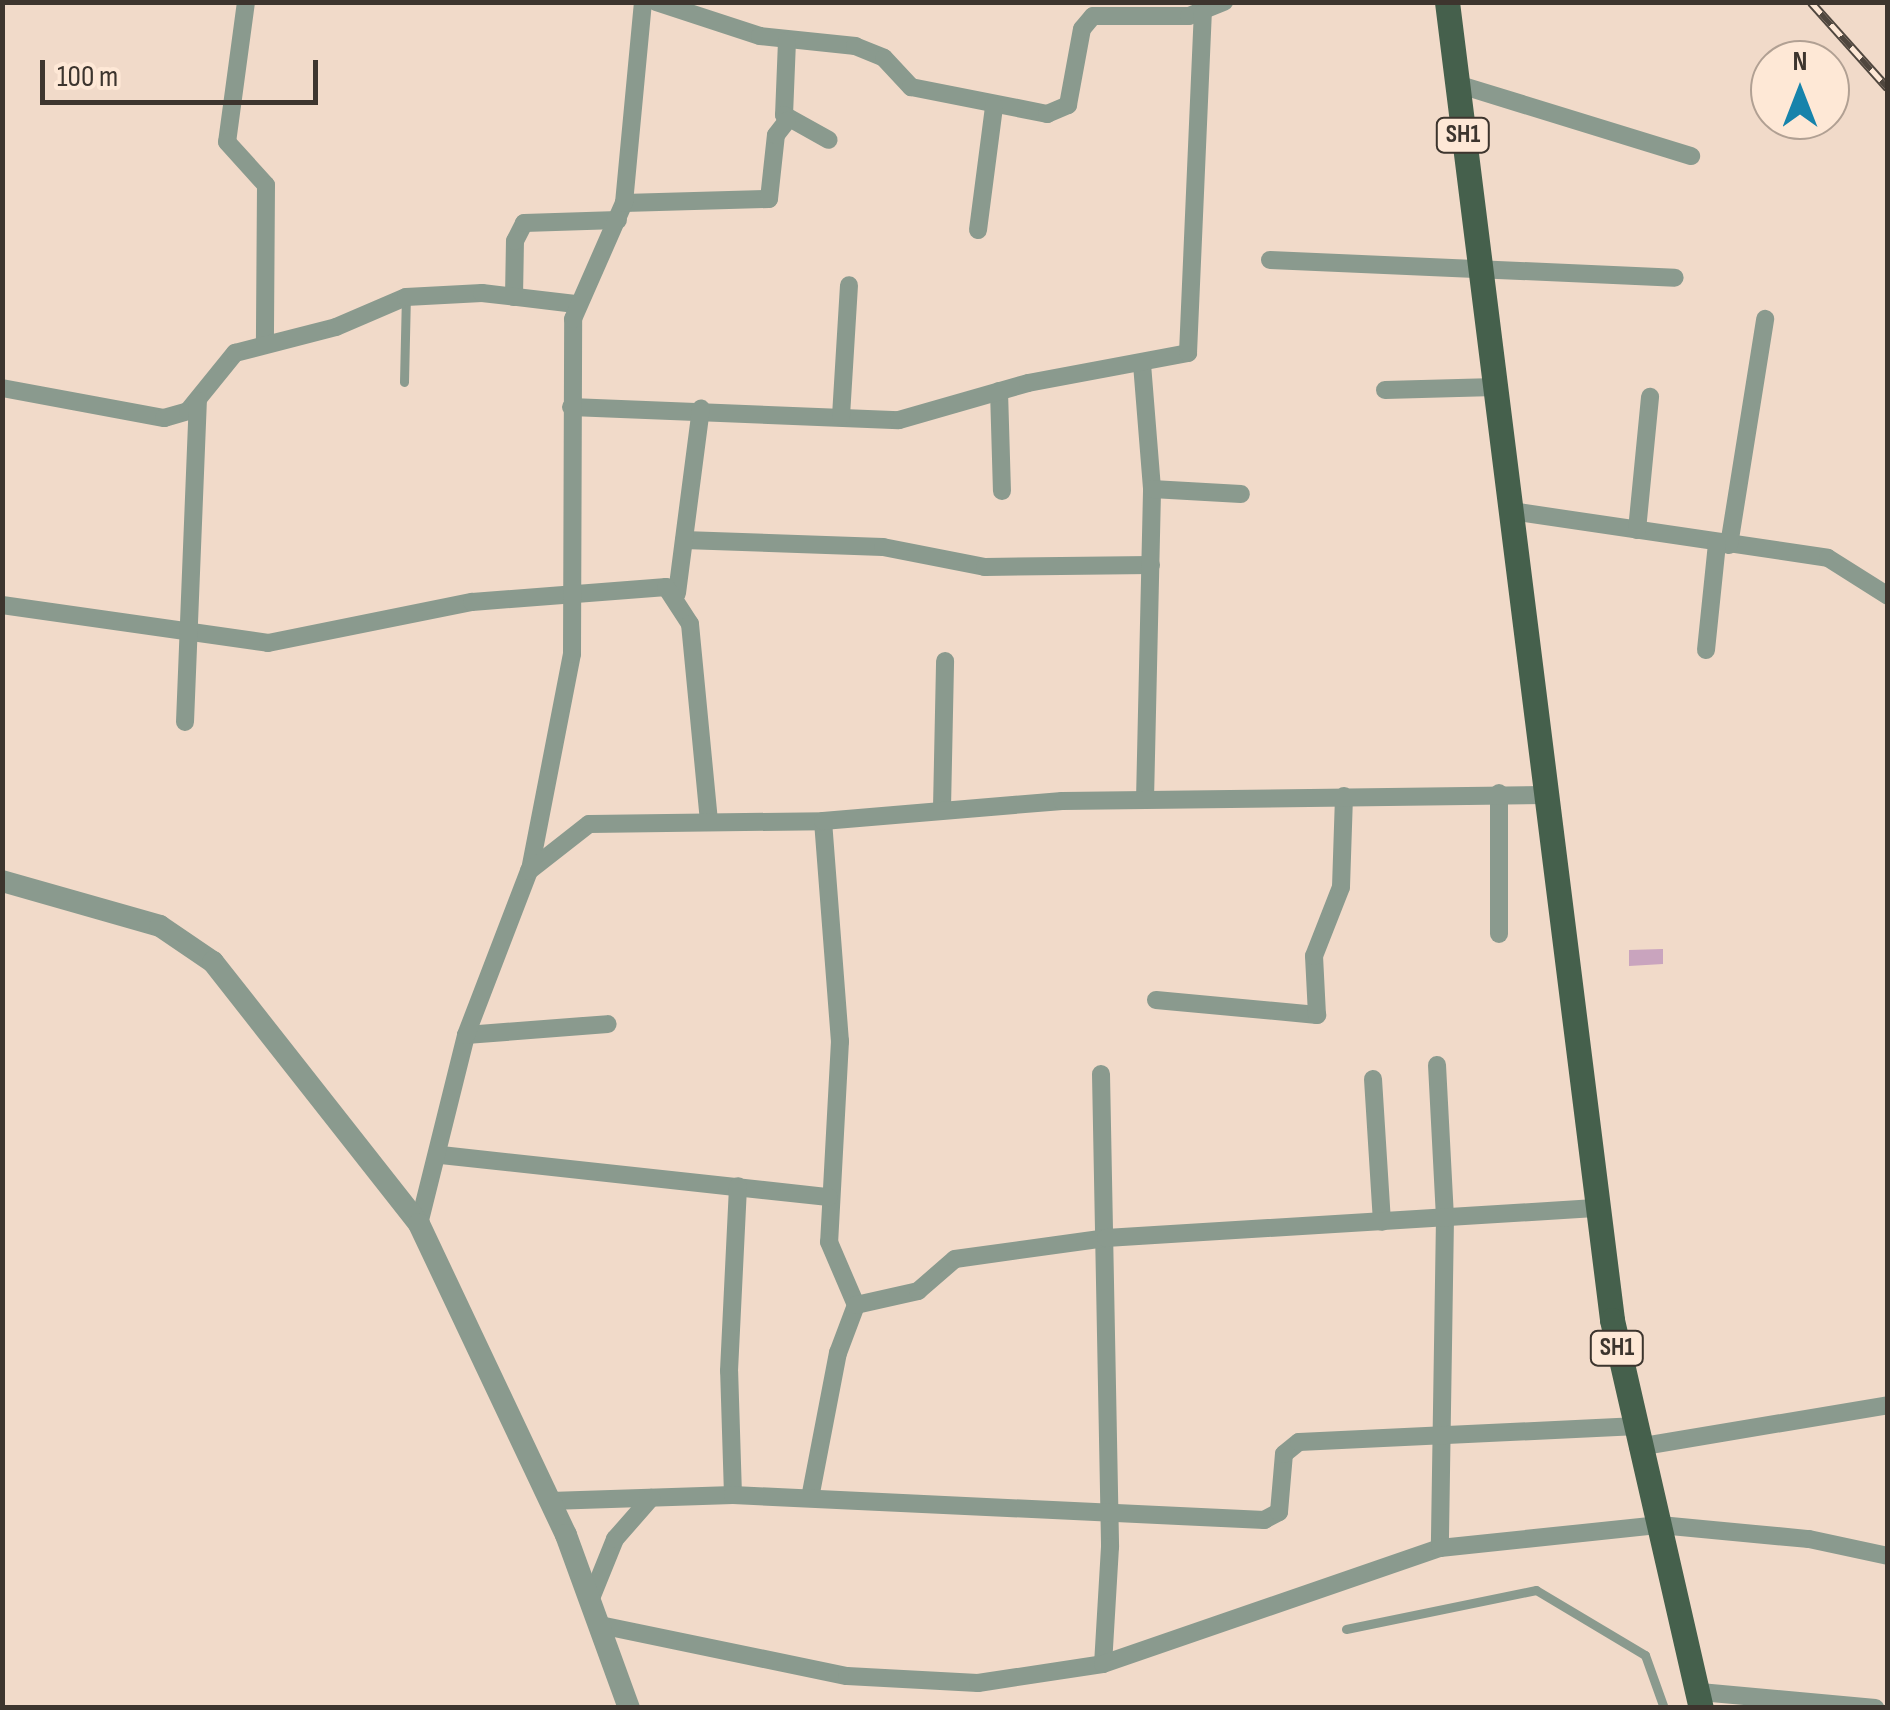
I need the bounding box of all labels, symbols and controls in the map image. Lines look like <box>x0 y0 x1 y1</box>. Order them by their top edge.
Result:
scale bar <box>45 40 322 102</box>
north arrow <box>1750 40 1850 140</box>
text: N <box>1793 45 1807 78</box>
text: 100 m <box>57 59 118 95</box>
road number: SH1 <box>1436 115 1490 155</box>
road number: SH1 <box>1590 1328 1644 1368</box>

